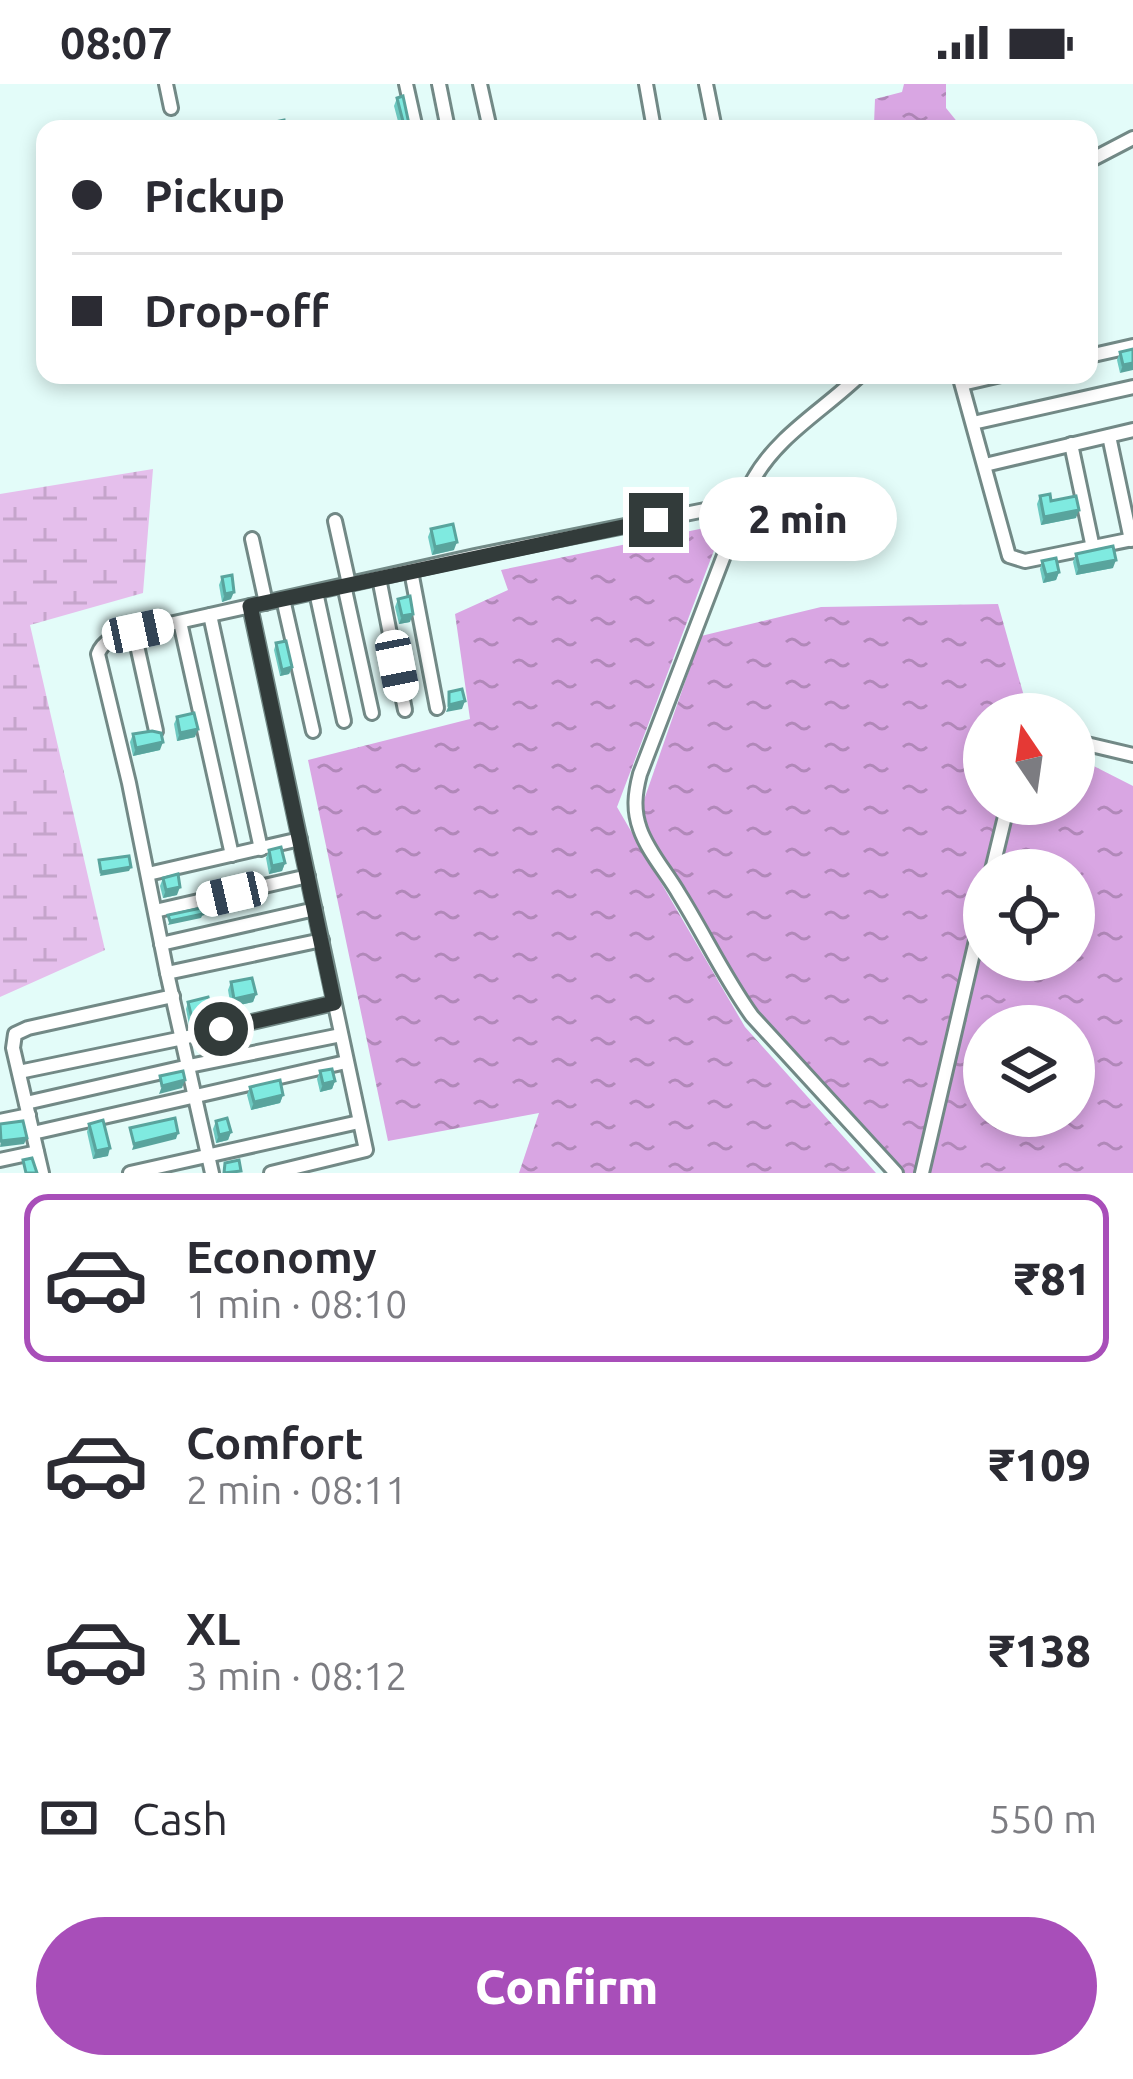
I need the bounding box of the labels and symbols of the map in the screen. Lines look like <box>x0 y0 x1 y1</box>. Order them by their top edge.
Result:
callout: 2 min <box>698 478 896 562</box>
route end <box>629 493 683 547</box>
car <box>99 606 177 656</box>
car <box>372 627 422 705</box>
north arrow <box>963 693 1095 825</box>
car <box>193 868 271 920</box>
route start <box>194 1002 248 1056</box>

